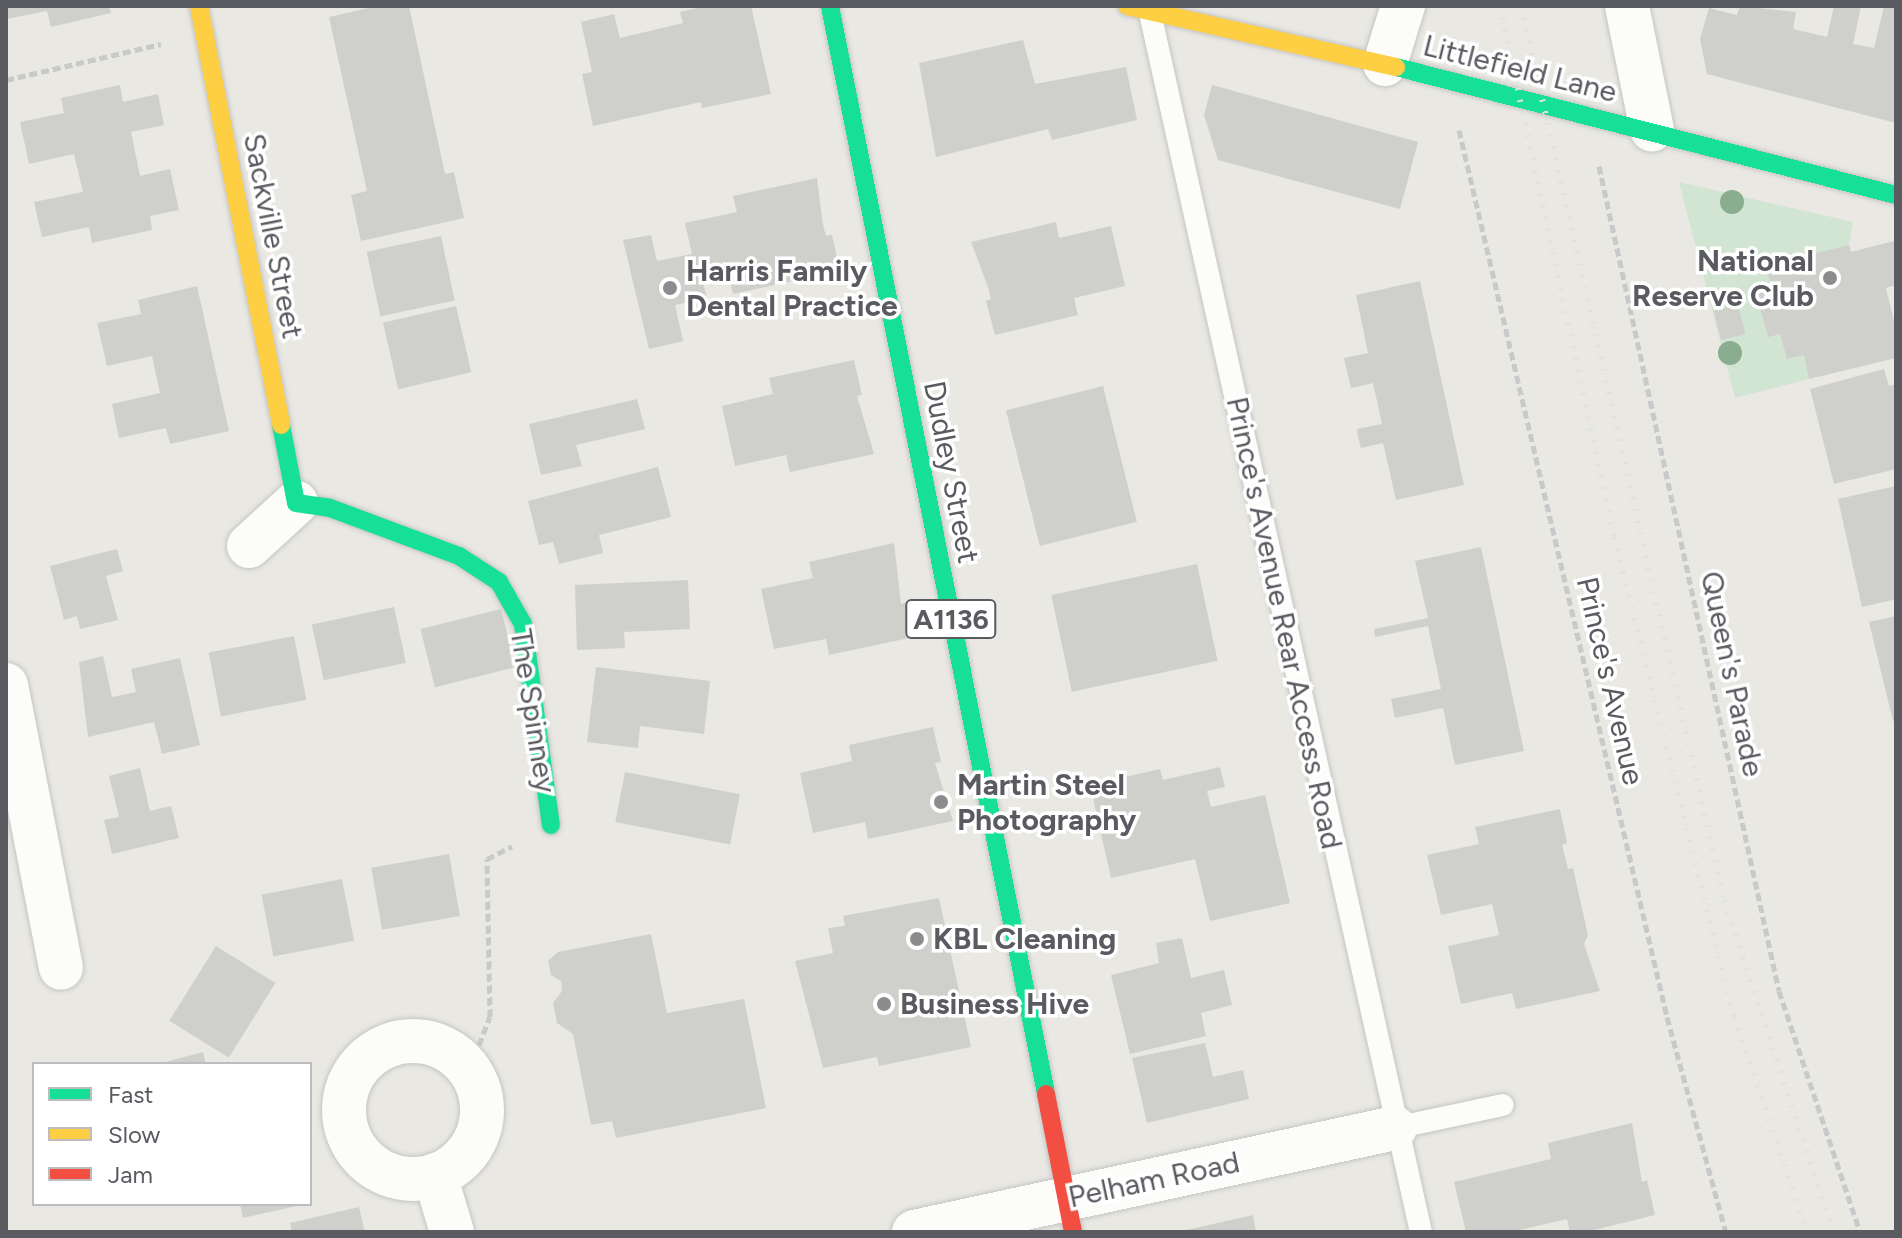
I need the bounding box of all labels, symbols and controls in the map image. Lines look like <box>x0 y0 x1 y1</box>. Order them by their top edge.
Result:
street label: Littlefield Lane <box>1419 28 1621 110</box>
street label: Sackville Street <box>235 130 311 342</box>
place label: National Reserve Club <box>1632 243 1814 314</box>
place label: Harris Family Dental Practice <box>686 253 898 324</box>
marker: National Reserve Club <box>1821 269 1839 287</box>
marker: Harris Family Dental Practice <box>661 279 679 297</box>
street label: Dudley Street <box>916 378 986 566</box>
street label: Prince's Avenue Rear Access Road <box>1218 394 1350 852</box>
street label: Queen's Parade <box>1693 568 1771 780</box>
street label: Prince's Avenue <box>1569 573 1651 789</box>
road number: A1136 <box>905 595 997 643</box>
street label: The Spinney <box>502 626 564 796</box>
place label: Martin Steel Photography <box>957 767 1136 838</box>
marker: Martin Steel Photography <box>932 793 950 811</box>
place label: KBL Cleaning <box>933 921 1116 957</box>
marker: KBL Cleaning <box>908 930 926 948</box>
place label: Business Hive <box>900 986 1089 1022</box>
marker: Business Hive <box>875 995 893 1013</box>
legend <box>32 1062 312 1206</box>
text: Fast <box>108 1080 153 1109</box>
text: Slow <box>108 1120 160 1149</box>
street label: Pelham Road <box>1065 1144 1243 1216</box>
text: Jam <box>108 1160 153 1189</box>

